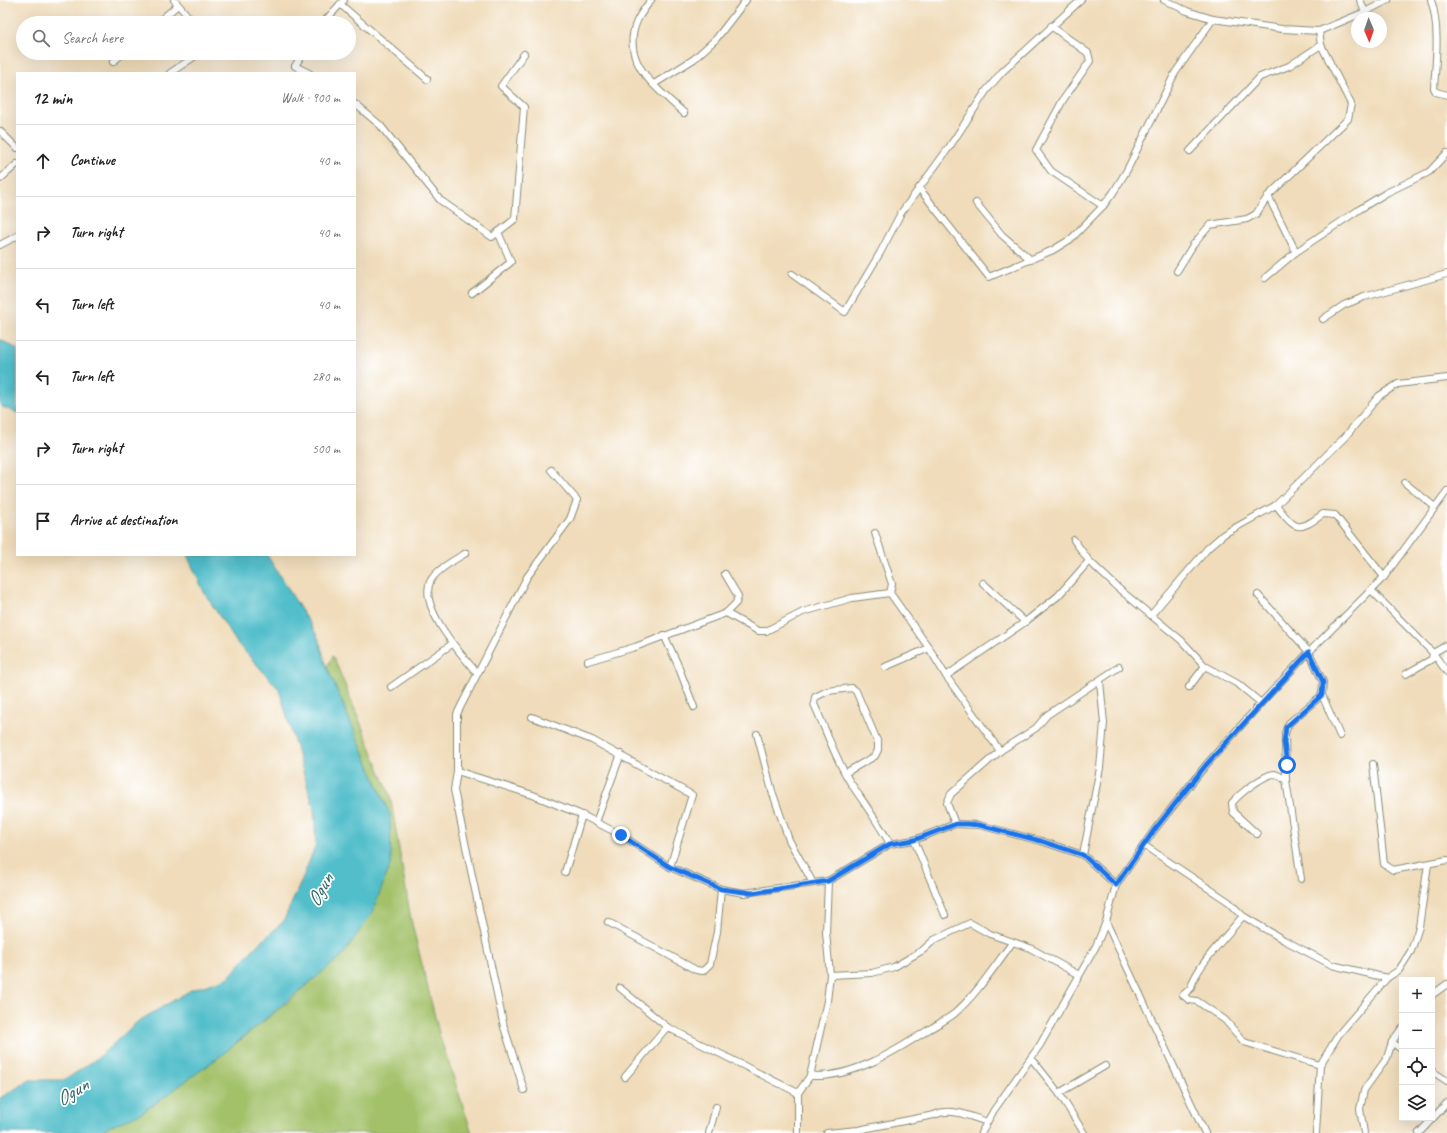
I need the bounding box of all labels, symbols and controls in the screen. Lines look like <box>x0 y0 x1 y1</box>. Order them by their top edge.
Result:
north arrow <box>1351 12 1387 48</box>
search box <box>16 16 356 60</box>
icon: search <box>30 27 52 49</box>
text: Search here <box>62 29 123 48</box>
text: 12 min <box>32 88 72 109</box>
text: Walk · 900 m <box>281 90 340 106</box>
icon: ahead <box>32 150 54 172</box>
text: Continue <box>70 151 115 170</box>
text: 40 m <box>318 153 340 169</box>
icon: right <box>32 222 54 244</box>
text: Turn right <box>70 223 123 242</box>
text: 40 m <box>318 225 340 241</box>
icon: left <box>32 294 54 316</box>
text: Turn left <box>70 295 113 314</box>
text: 40 m <box>318 297 340 313</box>
icon: left <box>32 366 54 388</box>
text: Turn left <box>70 367 113 386</box>
text: 280 m <box>312 369 340 385</box>
icon: right <box>32 438 54 460</box>
text: Turn right <box>70 439 123 458</box>
text: 500 m <box>312 441 340 457</box>
icon: arrive <box>32 510 54 532</box>
text: Arrive at destination <box>70 511 177 530</box>
route start <box>1278 756 1296 774</box>
route end <box>612 826 630 844</box>
water label: Ogun <box>301 867 340 911</box>
map controls <box>1399 977 1435 1121</box>
button: + <box>1399 977 1435 1013</box>
button: − <box>1399 1013 1435 1049</box>
button: locate <box>1399 1049 1435 1085</box>
water label: Ogun <box>51 1071 95 1112</box>
button: layers <box>1399 1085 1435 1121</box>

